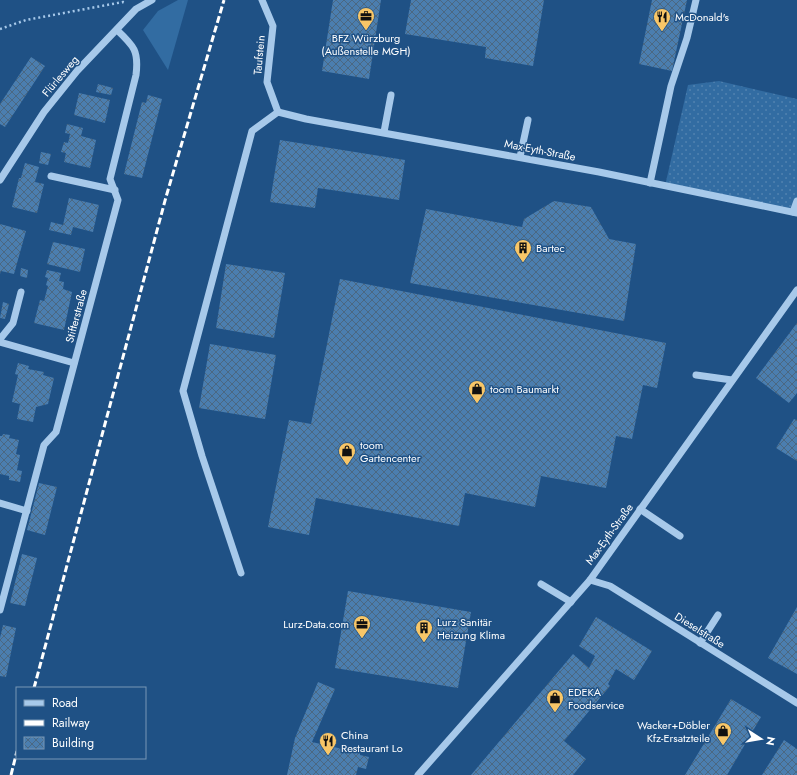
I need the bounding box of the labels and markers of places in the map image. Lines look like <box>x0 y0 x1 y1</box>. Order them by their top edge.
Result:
office icon: BFZ Würzburg (Außenstelle MGH) <box>356 6 376 31</box>
restaurant icon: McDonald's <box>652 7 672 32</box>
place label: McDonald's <box>675 9 730 25</box>
place label: BFZ Würzburg (Außenstelle MGH) <box>321 30 411 59</box>
building icon: Bartec <box>513 238 533 263</box>
place label: Bartec <box>536 240 565 256</box>
shop icon: toom Baumarkt <box>467 379 487 404</box>
place label: toom Baumarkt <box>490 381 559 397</box>
place label: toom Gartencenter <box>360 437 421 466</box>
shop icon: toom Gartencenter <box>337 441 357 466</box>
office icon: Lurz-Data.com <box>352 614 372 639</box>
place label: Lurz Sanitär Heizung Klima <box>437 614 505 643</box>
place label: Lurz-Data.com <box>283 616 349 632</box>
building icon: Lurz Sanitär Heizung Klima <box>414 618 434 643</box>
place label: EDEKA Foodservice <box>568 684 625 713</box>
shop icon: EDEKA Foodservice <box>545 688 565 713</box>
place label: Wacker+Döbler Kfz-Ersatzteile <box>637 717 710 746</box>
shop icon: Wacker+Döbler Kfz-Ersatzteile <box>713 721 733 746</box>
place label: China Restaurant Lo <box>341 727 403 756</box>
restaurant icon: China Restaurant Lo <box>318 731 338 756</box>

